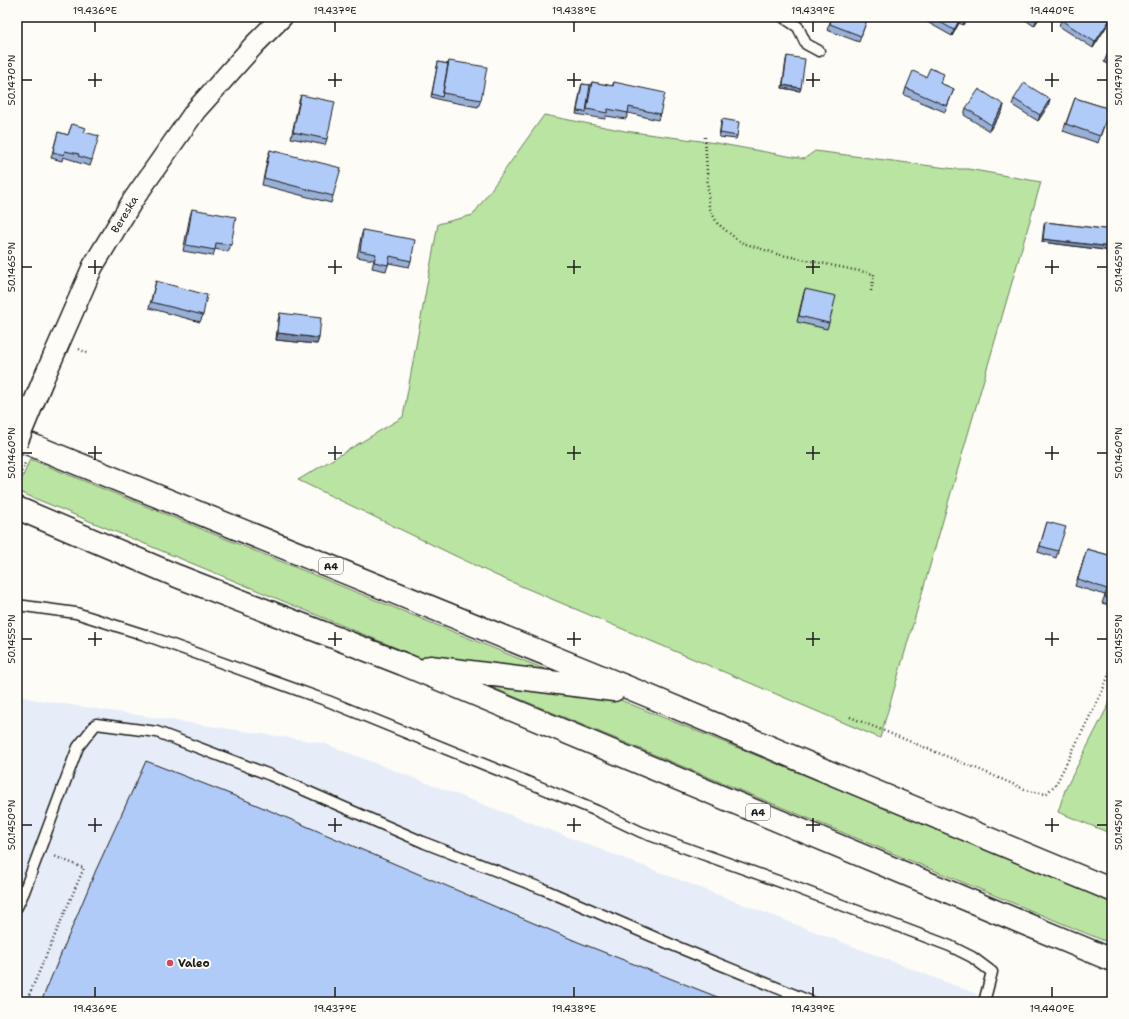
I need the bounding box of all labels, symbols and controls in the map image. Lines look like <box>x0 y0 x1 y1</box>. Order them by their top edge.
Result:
text: 19.436°E <box>73 4 117 17</box>
text: 19.437°E <box>313 4 357 17</box>
text: 19.438°E <box>552 4 596 17</box>
text: 19.439°E <box>791 4 835 17</box>
text: 19.440°E <box>1030 4 1074 17</box>
text: 50.1470°N <box>5 55 18 105</box>
text: 50.1470°N <box>1112 55 1125 105</box>
street label: Bereska <box>107 192 141 236</box>
text: 50.1465°N <box>5 242 18 292</box>
text: 50.1465°N <box>1112 242 1125 292</box>
text: 50.1460°N <box>5 427 18 479</box>
text: 50.1460°N <box>1112 427 1125 479</box>
road number: A4 <box>319 558 343 574</box>
text: 50.1455°N <box>5 614 18 664</box>
text: 50.1455°N <box>1112 614 1125 664</box>
text: 50.1450°N <box>5 800 18 850</box>
text: 50.1450°N <box>1112 800 1125 850</box>
road number: A4 <box>746 804 770 820</box>
place label: Valeo <box>178 956 210 971</box>
marker: Valeo <box>165 958 175 968</box>
text: 19.436°E <box>73 1002 117 1015</box>
text: 19.437°E <box>313 1002 357 1015</box>
text: 19.438°E <box>552 1002 596 1015</box>
text: 19.439°E <box>791 1002 835 1015</box>
text: 19.440°E <box>1030 1002 1074 1015</box>

